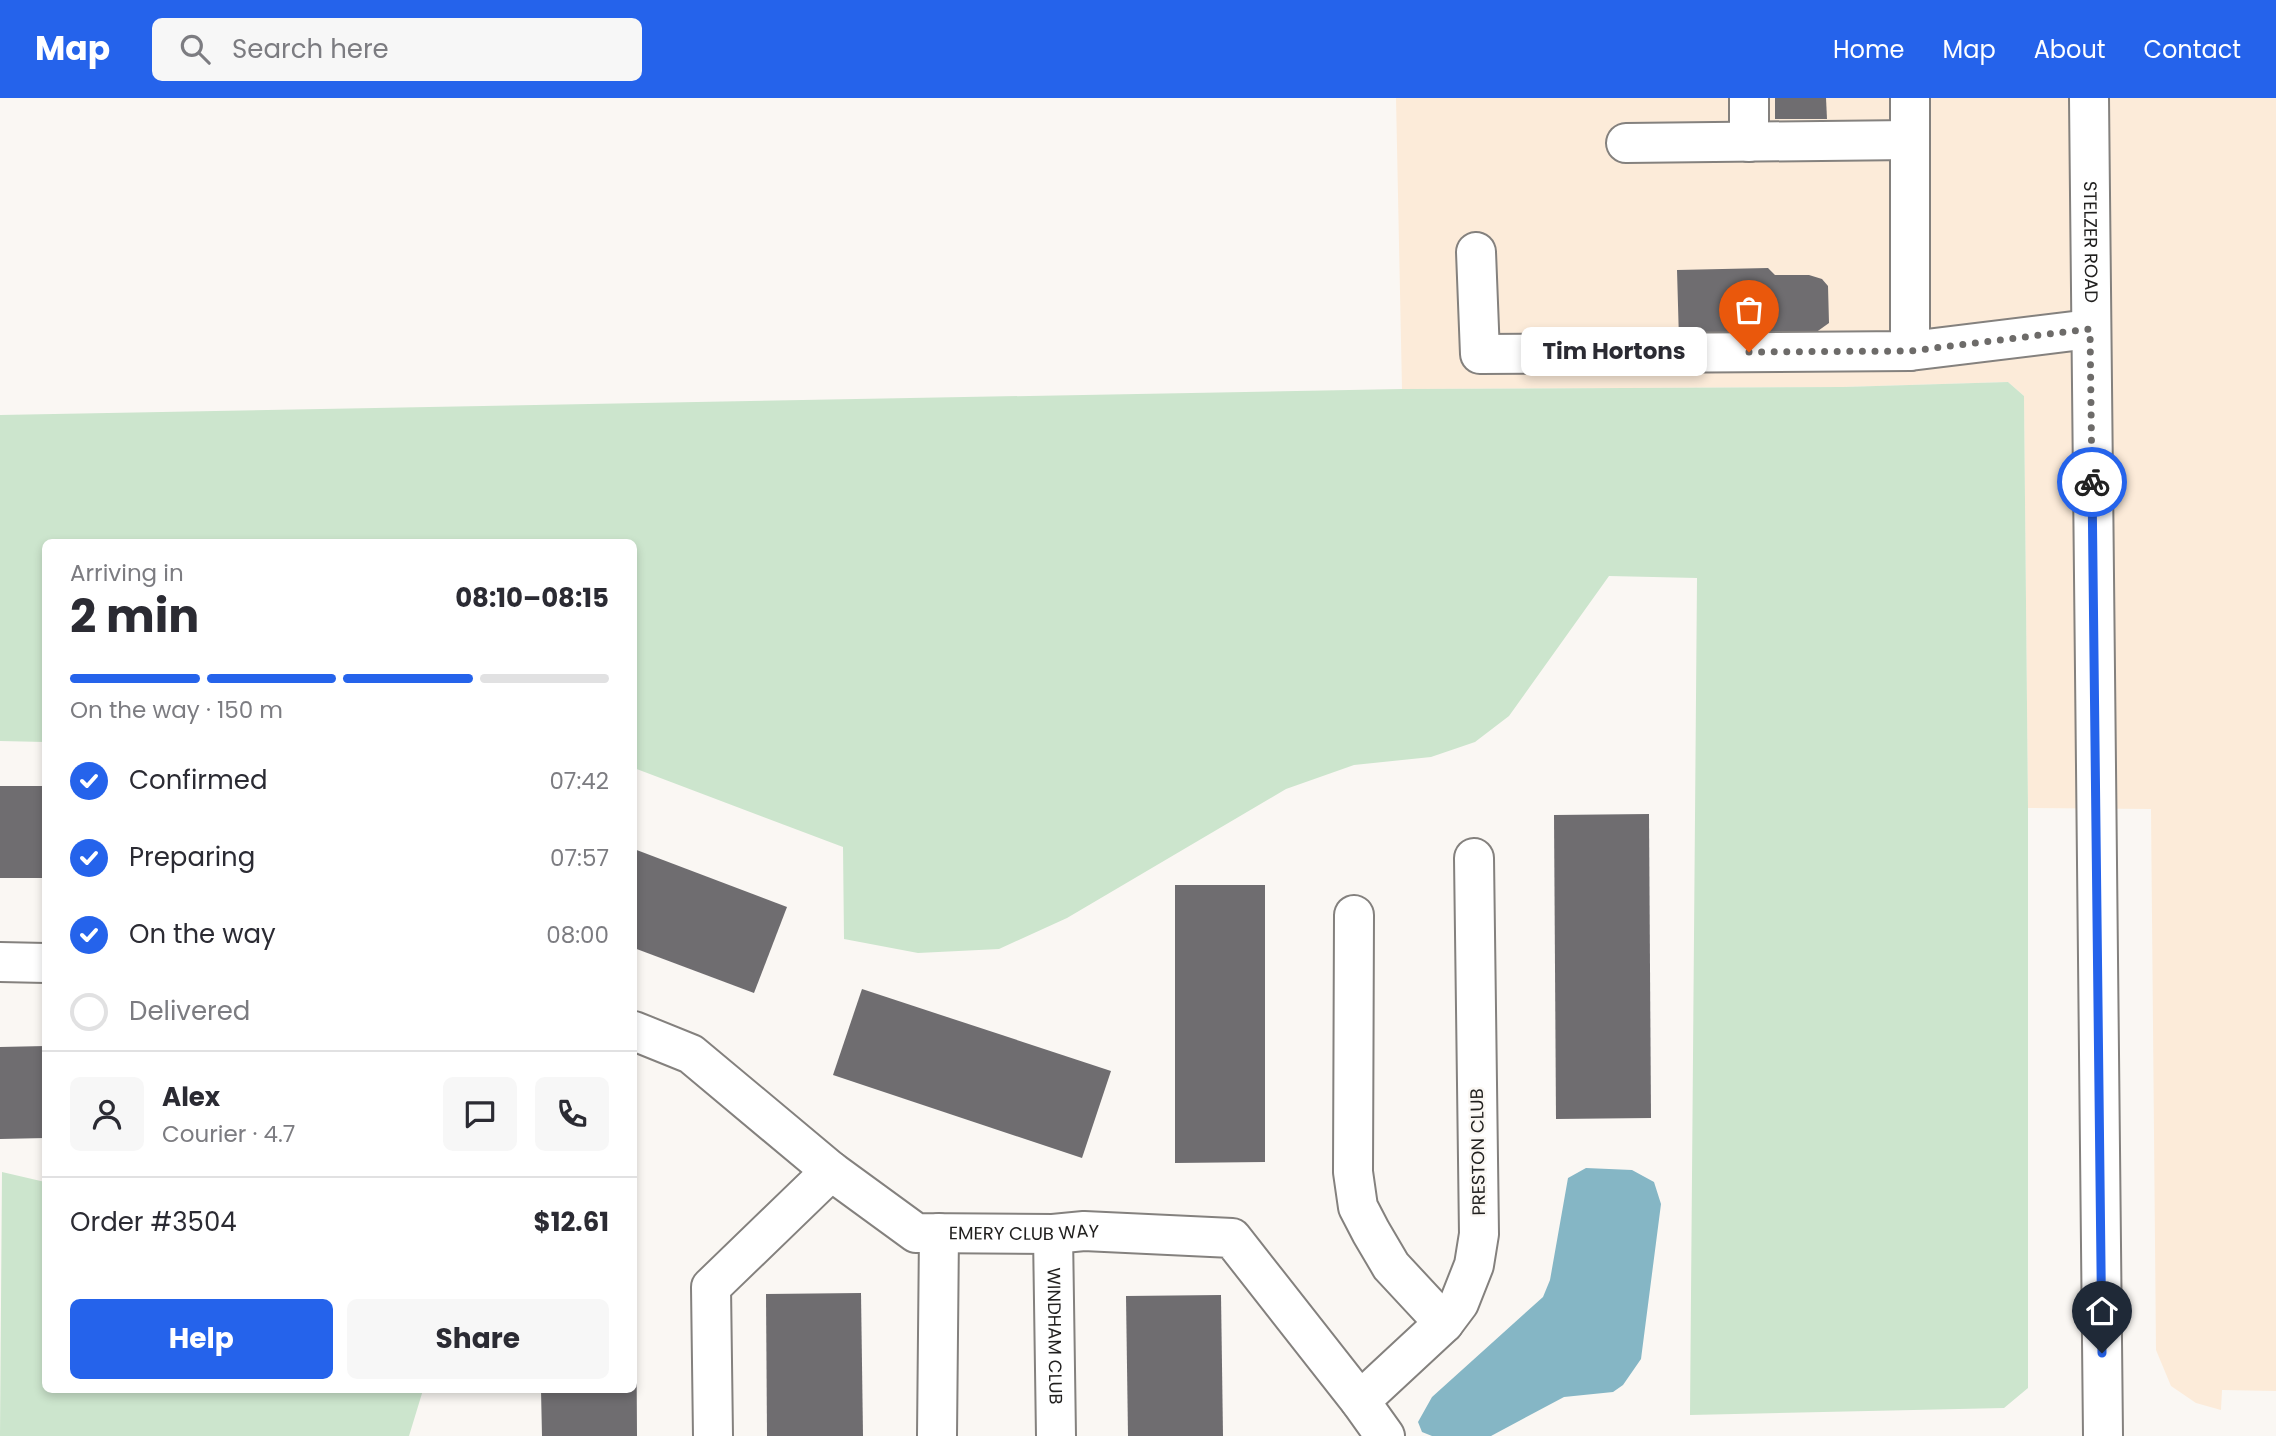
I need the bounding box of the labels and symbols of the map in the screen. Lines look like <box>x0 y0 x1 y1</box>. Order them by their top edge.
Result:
street label: STELZER ROAD <box>2078 181 2104 303</box>
pin <box>1719 280 1779 352</box>
callout: Tim Hortons <box>1522 328 1707 376</box>
courier <box>2057 447 2127 517</box>
street label: PRESTON CLUB <box>1464 1088 1491 1216</box>
street label: EMERY CLUB WAY <box>949 1218 1100 1246</box>
street label: WINDHAM CLUB <box>1041 1267 1069 1405</box>
pin <box>2072 1281 2132 1353</box>

